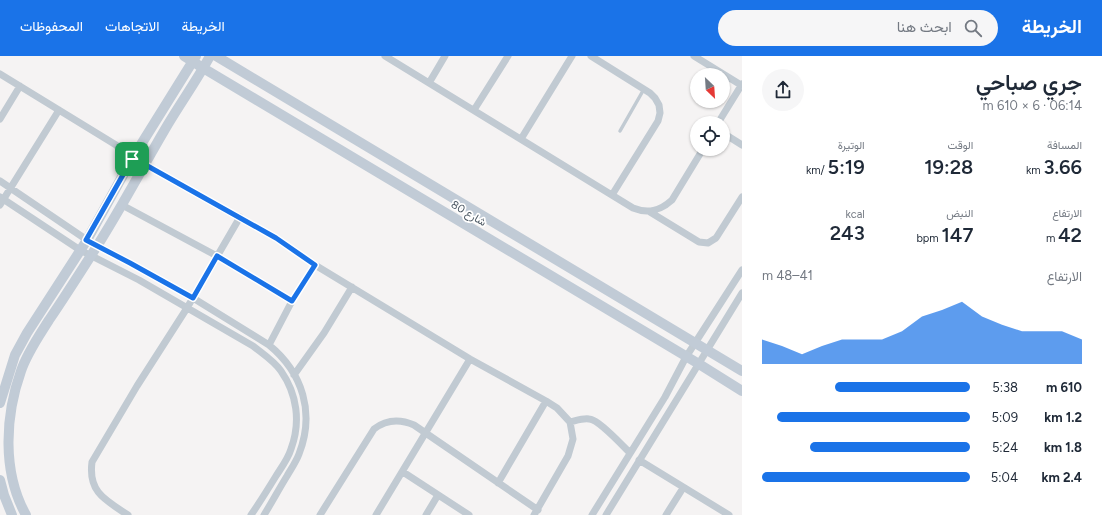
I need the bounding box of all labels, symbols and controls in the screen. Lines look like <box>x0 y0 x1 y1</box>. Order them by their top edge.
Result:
search box <box>718 10 998 46</box>
text: الخريطة <box>1022 15 1082 38</box>
icon: search <box>962 17 984 39</box>
text: المحفوظات <box>20 18 83 35</box>
text: الاتجاهات <box>105 18 159 35</box>
text: الخريطة <box>181 18 225 35</box>
text: ابحث هنا <box>897 18 952 36</box>
north arrow <box>690 68 730 108</box>
map controls <box>690 68 730 156</box>
button: share <box>762 69 804 111</box>
text: جري صباحي <box>976 69 1082 96</box>
text: 06:14 · 6 × 610 m <box>983 98 1082 113</box>
button: locate <box>690 116 730 156</box>
text: الوتيرة <box>838 139 865 152</box>
text: الوقت <box>947 139 973 152</box>
text: المسافة <box>1047 139 1082 152</box>
pin <box>115 142 149 176</box>
icon: arrive <box>121 148 143 170</box>
text: 5:19 <box>828 155 865 179</box>
text: 19:28 <box>924 155 973 179</box>
text: 3.66 <box>1043 155 1082 179</box>
text: /km <box>806 164 828 177</box>
text: km <box>1026 164 1043 177</box>
street label: شارع 80 <box>448 198 489 230</box>
text: النبض <box>946 207 973 220</box>
text: الارتفاع <box>1052 207 1082 220</box>
text: kcal <box>845 208 865 221</box>
text: 243 <box>830 221 865 245</box>
text: 147 <box>941 223 973 247</box>
text: 42 <box>1058 223 1082 247</box>
text: bpm <box>916 232 941 245</box>
text: m <box>1046 232 1058 245</box>
text: 41–48 m <box>762 268 813 283</box>
text: الارتفاع <box>1047 269 1082 284</box>
text: 5:38 <box>992 380 1018 395</box>
text: 610 m <box>1046 380 1082 395</box>
text: 5:09 <box>992 410 1018 425</box>
text: 1.2 km <box>1044 410 1082 425</box>
text: 5:24 <box>992 440 1018 455</box>
text: 1.8 km <box>1044 440 1082 455</box>
text: 5:04 <box>991 470 1018 485</box>
text: 2.4 km <box>1042 470 1082 485</box>

